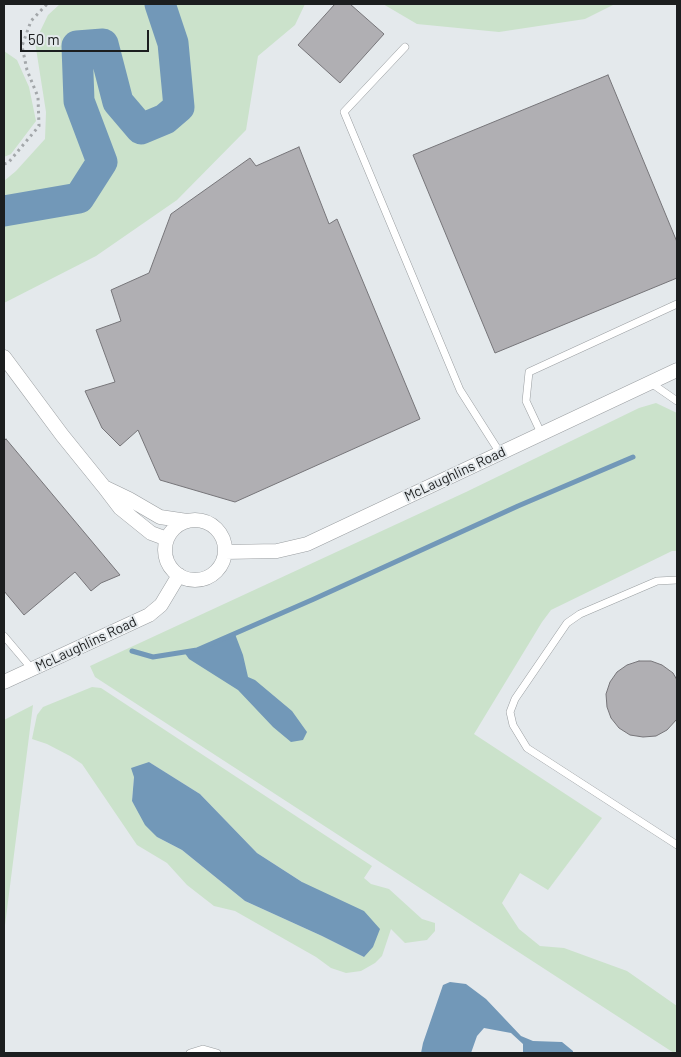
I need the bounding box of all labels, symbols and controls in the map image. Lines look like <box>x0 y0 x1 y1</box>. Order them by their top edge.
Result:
scale bar <box>22 20 151 52</box>
text: 50 m <box>28 30 60 48</box>
street label: McLaughlins Road <box>402 443 508 505</box>
street label: McLaughlins Road <box>33 613 139 675</box>

